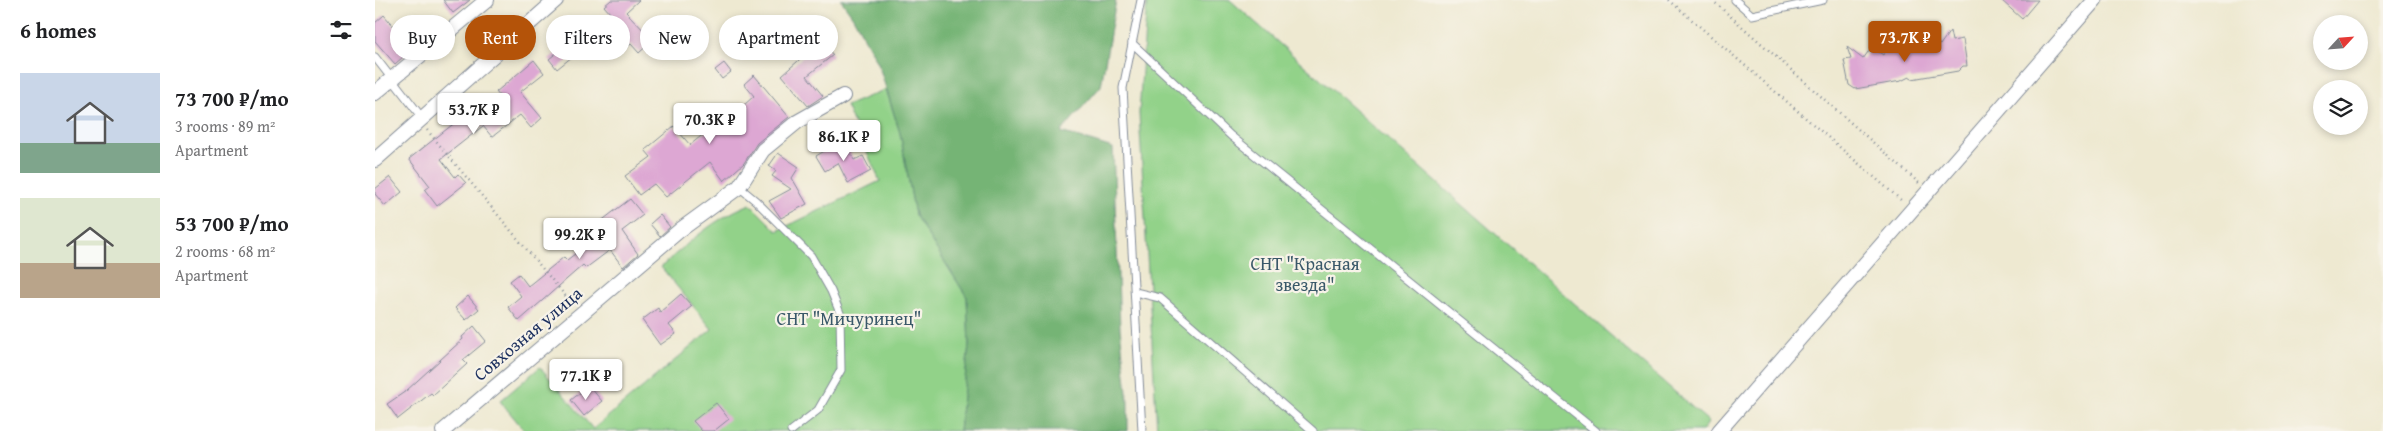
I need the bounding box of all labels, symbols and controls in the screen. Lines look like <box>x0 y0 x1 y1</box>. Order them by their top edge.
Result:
text: 6 homes <box>20 15 96 46</box>
chip: Buy <box>390 15 455 60</box>
chip: Rent <box>465 15 536 60</box>
chip: Filters <box>546 15 630 60</box>
chip: New <box>640 15 709 60</box>
chip: Apartment <box>719 15 838 60</box>
north arrow <box>2313 15 2367 70</box>
map controls <box>2313 15 2368 135</box>
icon: filters <box>327 16 355 44</box>
pin: 73.7K ₽ <box>1859 20 1951 63</box>
text: 73.7K ₽ <box>1879 25 1931 49</box>
button: layers <box>2313 80 2368 135</box>
text: 73 700 ₽/mo <box>175 83 289 114</box>
pin: 53.7K ₽ <box>428 92 520 135</box>
icon: home <box>60 93 120 153</box>
text: 53.7K ₽ <box>448 97 500 121</box>
pin: 70.3K ₽ <box>664 102 756 145</box>
text: 70.3K ₽ <box>684 107 736 131</box>
text: 3 rooms · 89 m² <box>175 114 275 138</box>
pin: 86.1K ₽ <box>798 120 890 162</box>
text: 86.1K ₽ <box>818 124 870 148</box>
text: Apartment <box>175 138 248 162</box>
text: 53 700 ₽/mo <box>175 208 289 239</box>
icon: home <box>60 218 120 278</box>
pin: 99.2K ₽ <box>534 218 626 260</box>
text: 99.2K ₽ <box>554 222 606 246</box>
text: 2 rooms · 68 m² <box>175 239 275 263</box>
park label: СНТ "Красная звезда" <box>1250 250 1360 298</box>
text: Apartment <box>175 263 248 287</box>
street label: Совхозная улица <box>467 280 588 387</box>
park label: СНТ "Мичуринец" <box>777 305 921 332</box>
pin: 77.1K ₽ <box>540 358 632 401</box>
text: 77.1K ₽ <box>560 363 612 387</box>

